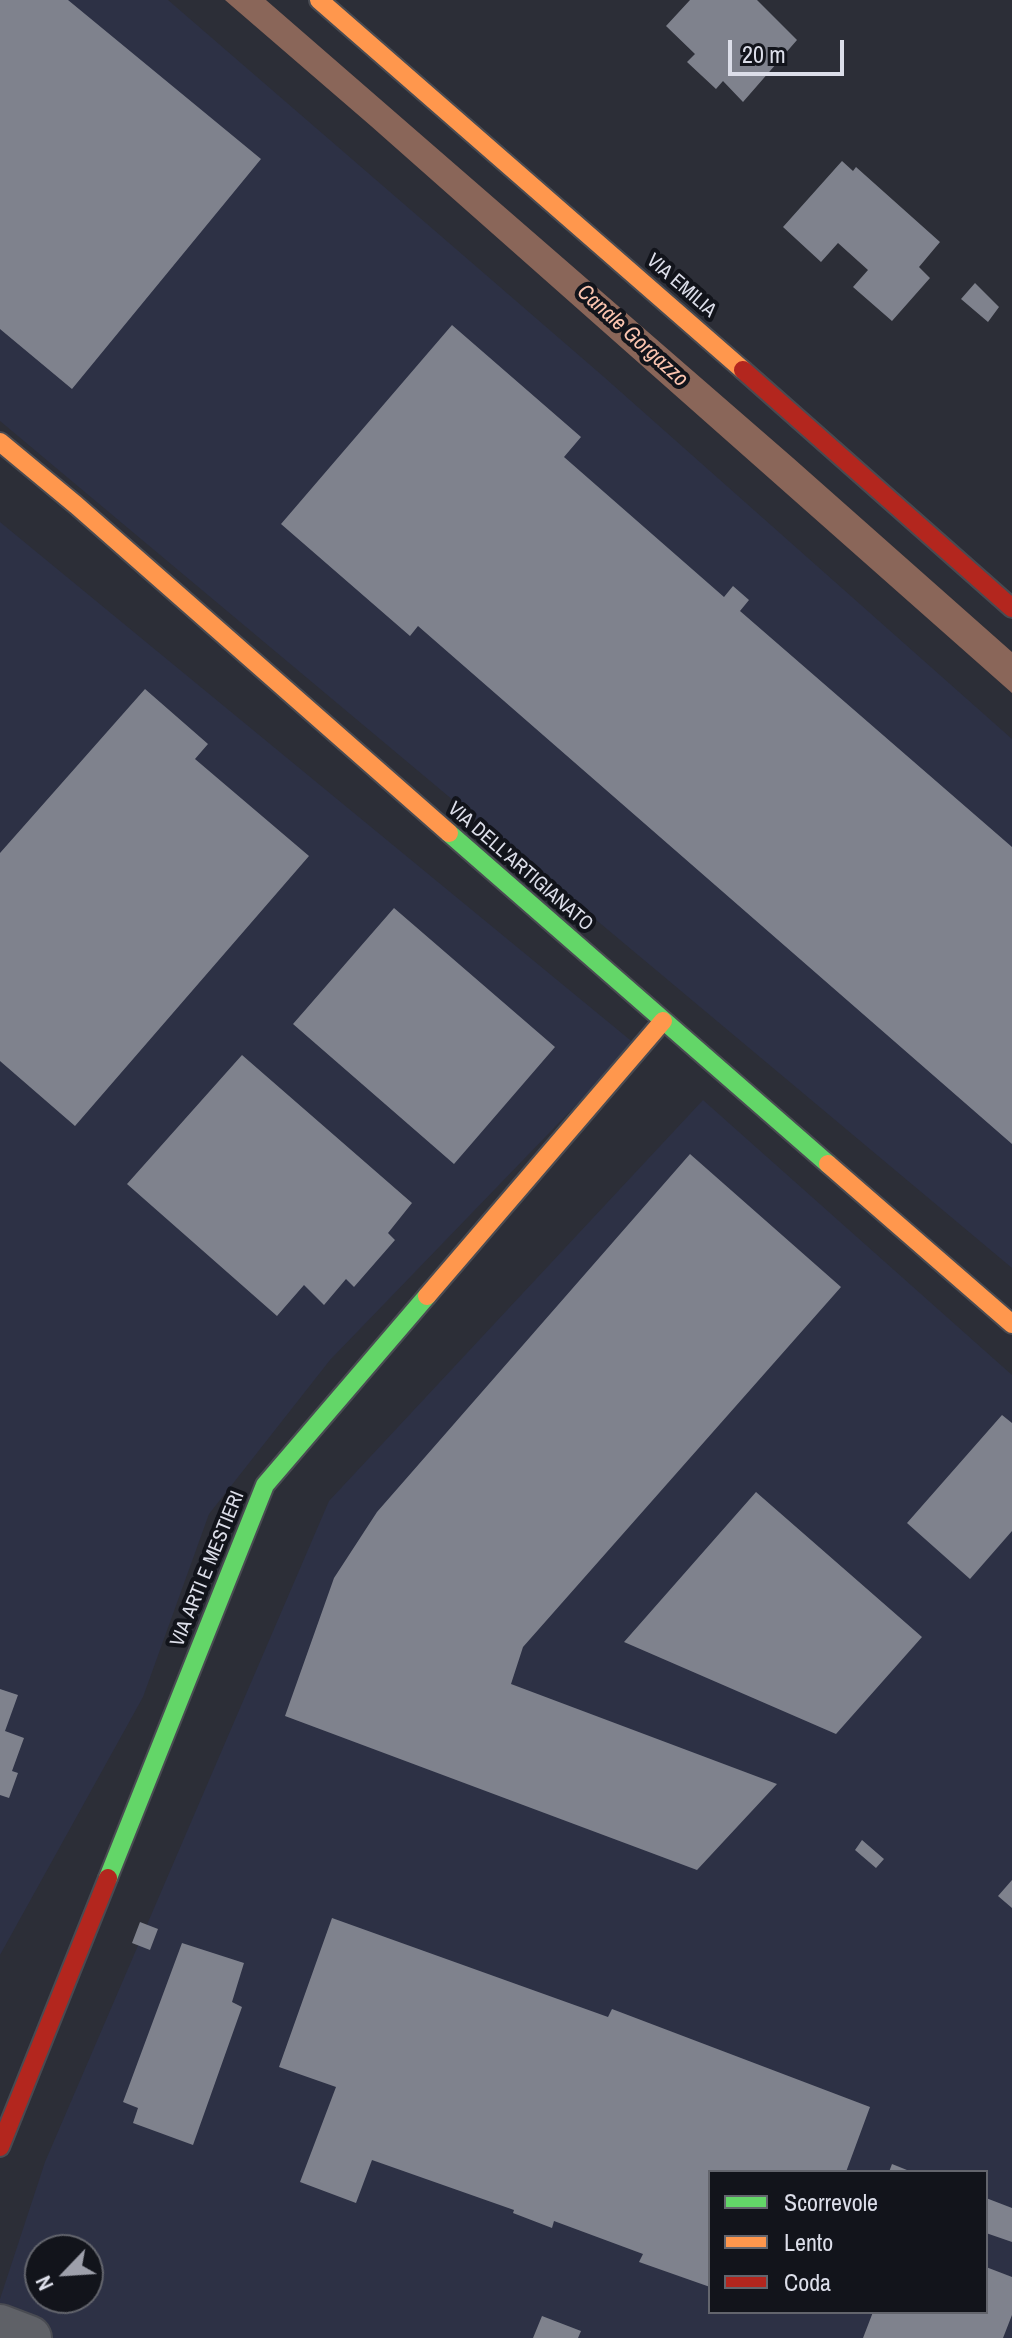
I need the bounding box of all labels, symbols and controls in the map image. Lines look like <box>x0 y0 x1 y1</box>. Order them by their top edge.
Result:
scale bar <box>732 24 848 74</box>
text: 20 m <box>742 38 786 70</box>
street label: VIA EMILIA <box>641 249 721 323</box>
water label: Canale Gorgazzo <box>571 279 693 393</box>
street label: VIA DELL'ARTIGIANATO <box>442 797 598 937</box>
street label: VIA ARTI E MESTIERI <box>166 1488 250 1650</box>
legend <box>708 2170 988 2314</box>
text: Scorrevole <box>784 2186 878 2218</box>
text: Lento <box>784 2226 833 2258</box>
north arrow <box>24 2234 104 2314</box>
text: Coda <box>784 2266 831 2298</box>
text: N <box>28 2271 60 2296</box>

